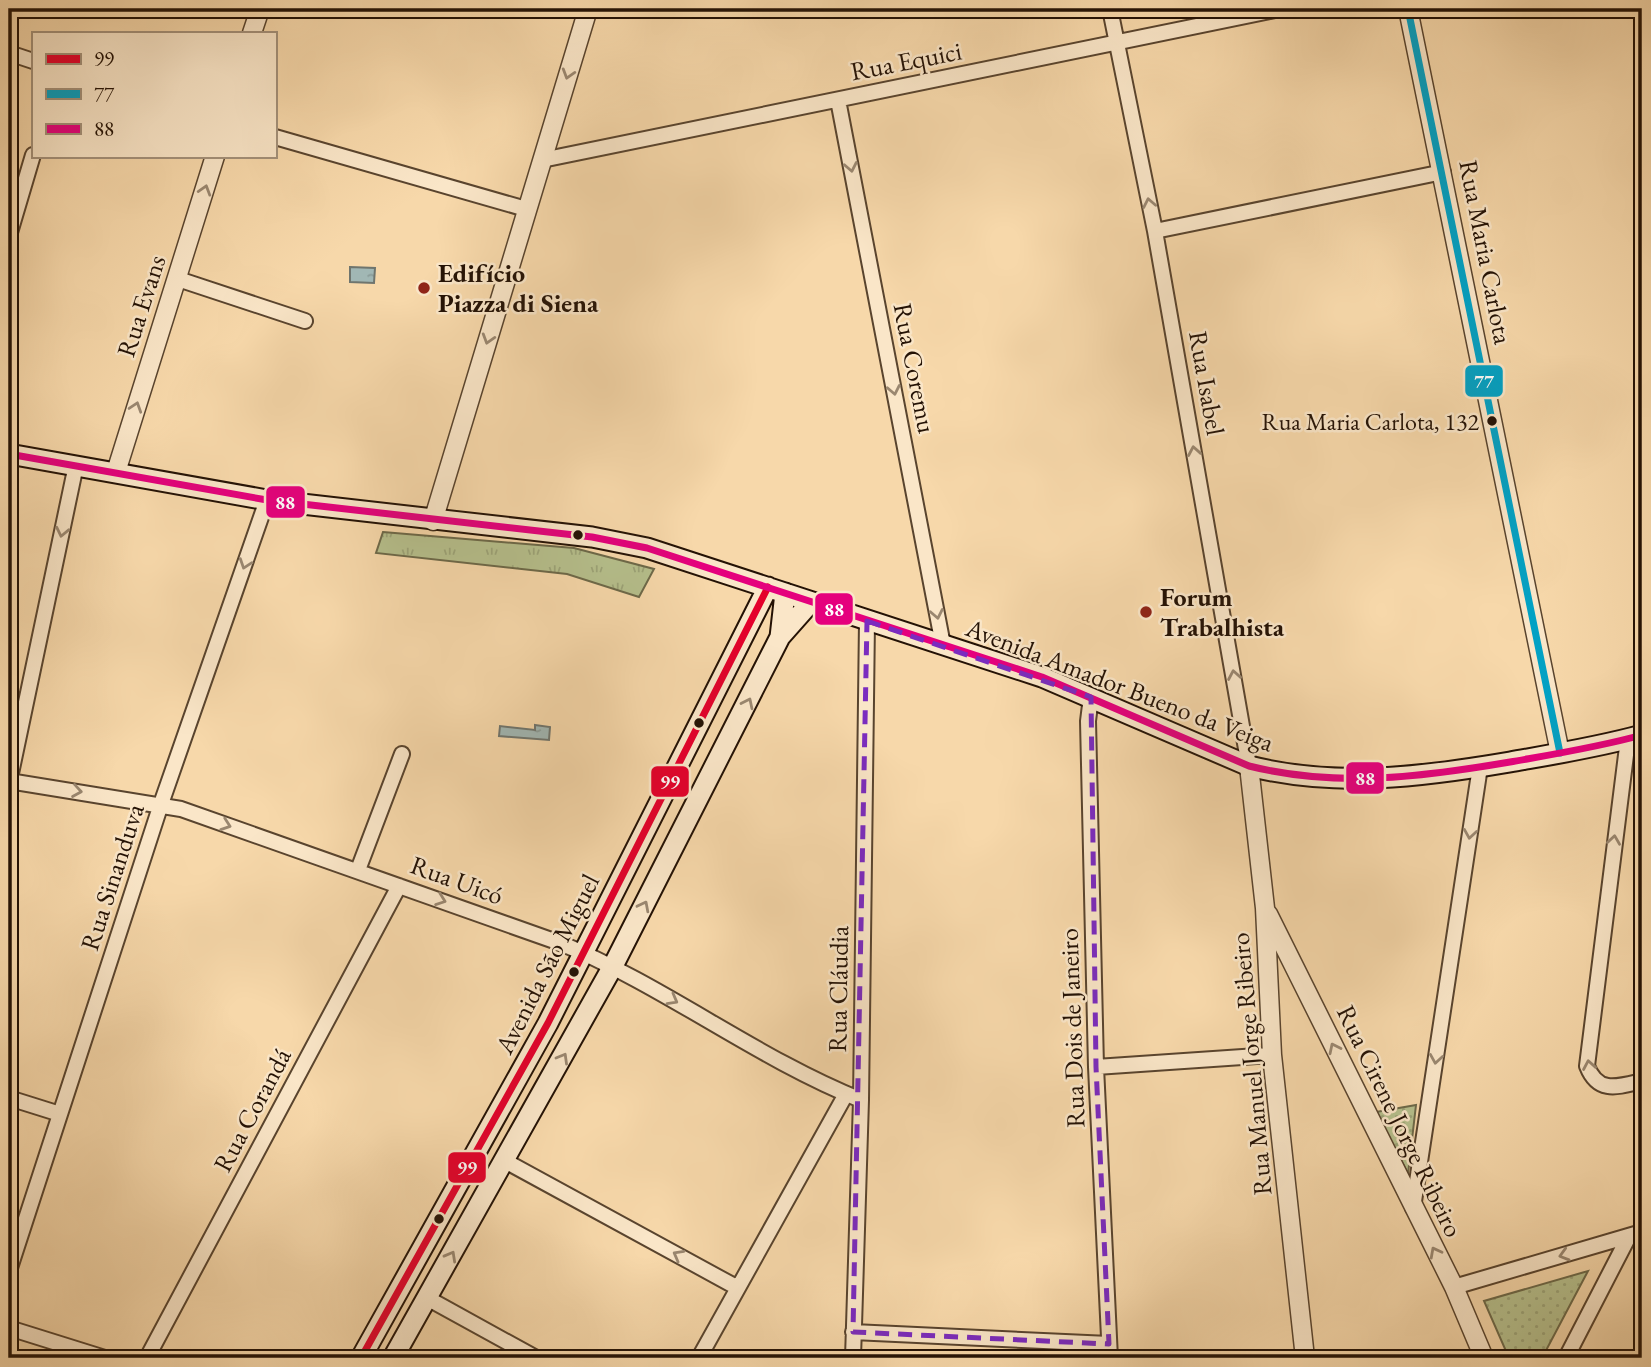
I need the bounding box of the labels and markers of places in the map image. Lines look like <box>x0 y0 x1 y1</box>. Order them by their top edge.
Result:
place label: Edifício Piazza di Siena <box>438 256 599 320</box>
marker: Edifício Piazza di Siena <box>416 280 432 296</box>
place label: Rua Maria Carlota, 132 <box>1262 406 1479 437</box>
marker: Rua Maria Carlota, 132 <box>1485 414 1499 428</box>
unlabelled marker <box>571 528 585 542</box>
place label: Forum Trabalhista <box>1160 580 1285 644</box>
marker: Forum Trabalhista <box>1138 604 1154 620</box>
unlabelled marker <box>692 716 706 730</box>
unlabelled marker <box>567 965 581 979</box>
unlabelled marker <box>432 1212 446 1226</box>

